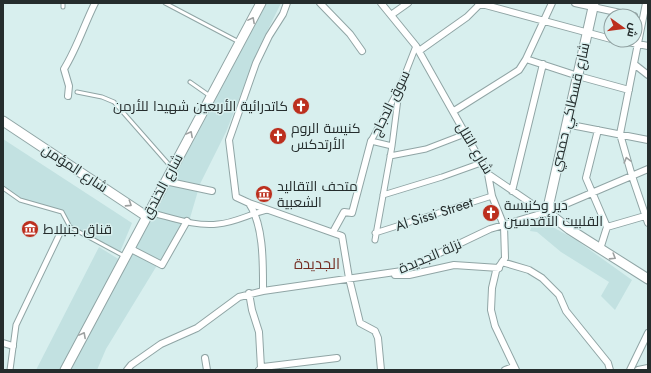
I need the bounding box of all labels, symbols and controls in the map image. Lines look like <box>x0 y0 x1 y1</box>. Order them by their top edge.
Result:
north arrow <box>603 8 643 48</box>
one-way arrow <box>248 17 255 24</box>
text: ش <box>623 22 642 39</box>
street label: شارع قسطاكي حمصي <box>545 41 597 174</box>
street label: سوق الدجاج <box>365 67 415 139</box>
place label: كاتدرائية الأربعين شهيدا للأرمن <box>113 96 288 116</box>
church icon: كاتدرائية الأربعين شهيدا للأرمن <box>291 96 311 116</box>
place label: كنيسة الروم الأرتدكس <box>291 118 361 154</box>
street label: شارع التلل <box>452 118 498 178</box>
church icon: كنيسة الروم الأرتدكس <box>268 126 288 146</box>
one-way arrow <box>186 131 193 138</box>
street label: شارع المؤمن <box>38 139 112 197</box>
street label: شارع الخندق <box>136 150 188 222</box>
one-way arrow <box>623 156 632 163</box>
place label: متحف التقاليد الشعبية <box>277 176 358 212</box>
museum icon: متحف التقاليد الشعبية <box>254 184 274 204</box>
street label: Al Sissi Street <box>393 192 476 236</box>
place label: دير وكنيسة القلبيت الأقدسين <box>504 195 603 231</box>
one-way arrow <box>125 199 132 207</box>
church icon: دير وكنيسة القلبيت الأقدسين <box>481 203 501 223</box>
museum icon: قناق جنبلاط <box>20 219 40 239</box>
place label: قناق جنبلاط <box>43 219 112 239</box>
street label: نزلة الجديدة <box>395 234 465 278</box>
one-way arrow <box>609 252 616 260</box>
district label: الجديدة <box>294 253 340 275</box>
one-way arrow <box>78 332 86 340</box>

